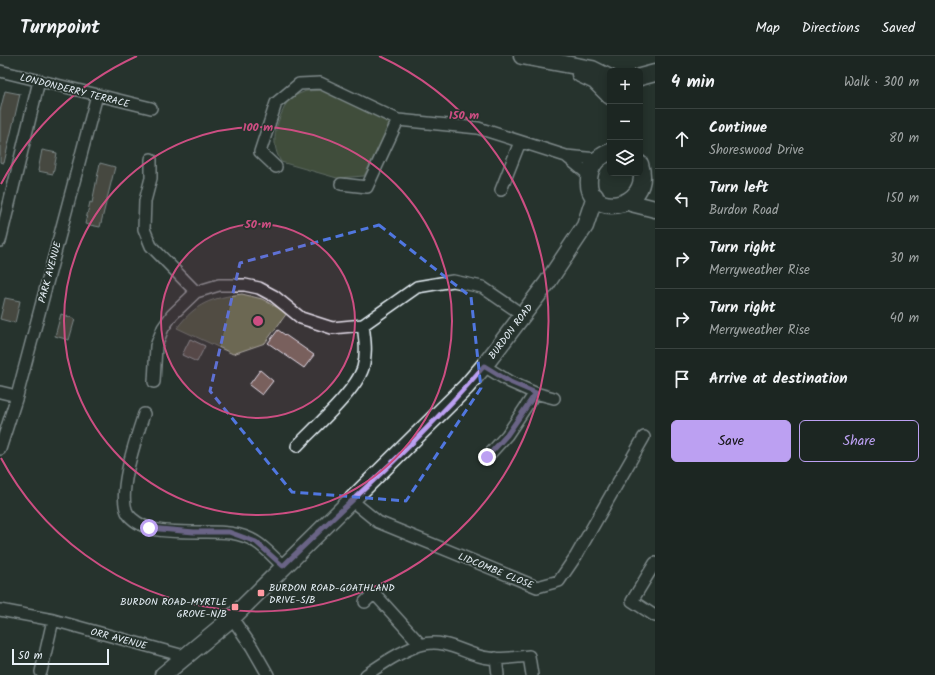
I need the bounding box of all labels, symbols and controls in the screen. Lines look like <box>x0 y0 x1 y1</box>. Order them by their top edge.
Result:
text: Turnpoint <box>20 13 100 43</box>
text: Map <box>755 17 780 39</box>
text: Directions <box>802 17 860 39</box>
text: Saved <box>882 17 915 39</box>
map controls <box>607 68 643 176</box>
button: + <box>607 68 643 104</box>
text: 4 min <box>671 69 715 96</box>
street label: LONDONDERRY TERRACE <box>18 70 132 113</box>
text: Walk · 300 m <box>844 72 919 93</box>
button: − <box>607 104 643 140</box>
text: 150 m <box>449 106 479 125</box>
text: Continue <box>709 116 767 140</box>
text: 100 m <box>243 118 273 137</box>
icon: ahead <box>671 128 693 150</box>
text: 80 m <box>889 128 919 149</box>
button: layers <box>607 140 643 176</box>
text: Shoreswood Drive <box>709 140 804 161</box>
text: Turn left <box>709 176 769 200</box>
icon: left <box>671 188 693 210</box>
text: 150 m <box>886 188 919 209</box>
text: Burdon Road <box>709 200 778 221</box>
text: 50 m <box>244 215 272 234</box>
text: Turn right <box>709 236 776 260</box>
street label: PARK AVENUE <box>34 239 66 305</box>
icon: right <box>671 248 693 270</box>
text: 30 m <box>890 248 919 269</box>
text: Merryweather Rise <box>709 260 810 281</box>
text: Turn right <box>709 296 776 320</box>
street label: BURDON ROAD <box>485 300 537 363</box>
icon: right <box>671 308 693 330</box>
text: 40 m <box>890 308 919 329</box>
centre of rings <box>251 314 265 328</box>
text: Merryweather Rise <box>709 320 810 341</box>
text: Arrive at destination <box>709 367 848 391</box>
icon: arrive <box>671 368 693 390</box>
button: Save <box>671 420 791 462</box>
button: Share <box>799 420 919 462</box>
route end <box>478 448 496 466</box>
route start <box>140 519 158 537</box>
street label: LIDCOMBE CLOSE <box>456 549 537 594</box>
place label: BURDON ROAD-GOATHLAND DRIVE-S/B <box>269 580 395 608</box>
marker: BURDON ROAD-GOATHLAND DRIVE-S/B <box>256 588 266 598</box>
place label: BURDON ROAD-MYRTLE GROVE-N/B <box>120 594 228 622</box>
marker: BURDON ROAD-MYRTLE GROVE-N/B <box>230 602 240 612</box>
street label: ORR AVENUE <box>89 624 150 654</box>
scale bar <box>12 647 109 666</box>
text: 50 m <box>18 647 43 665</box>

